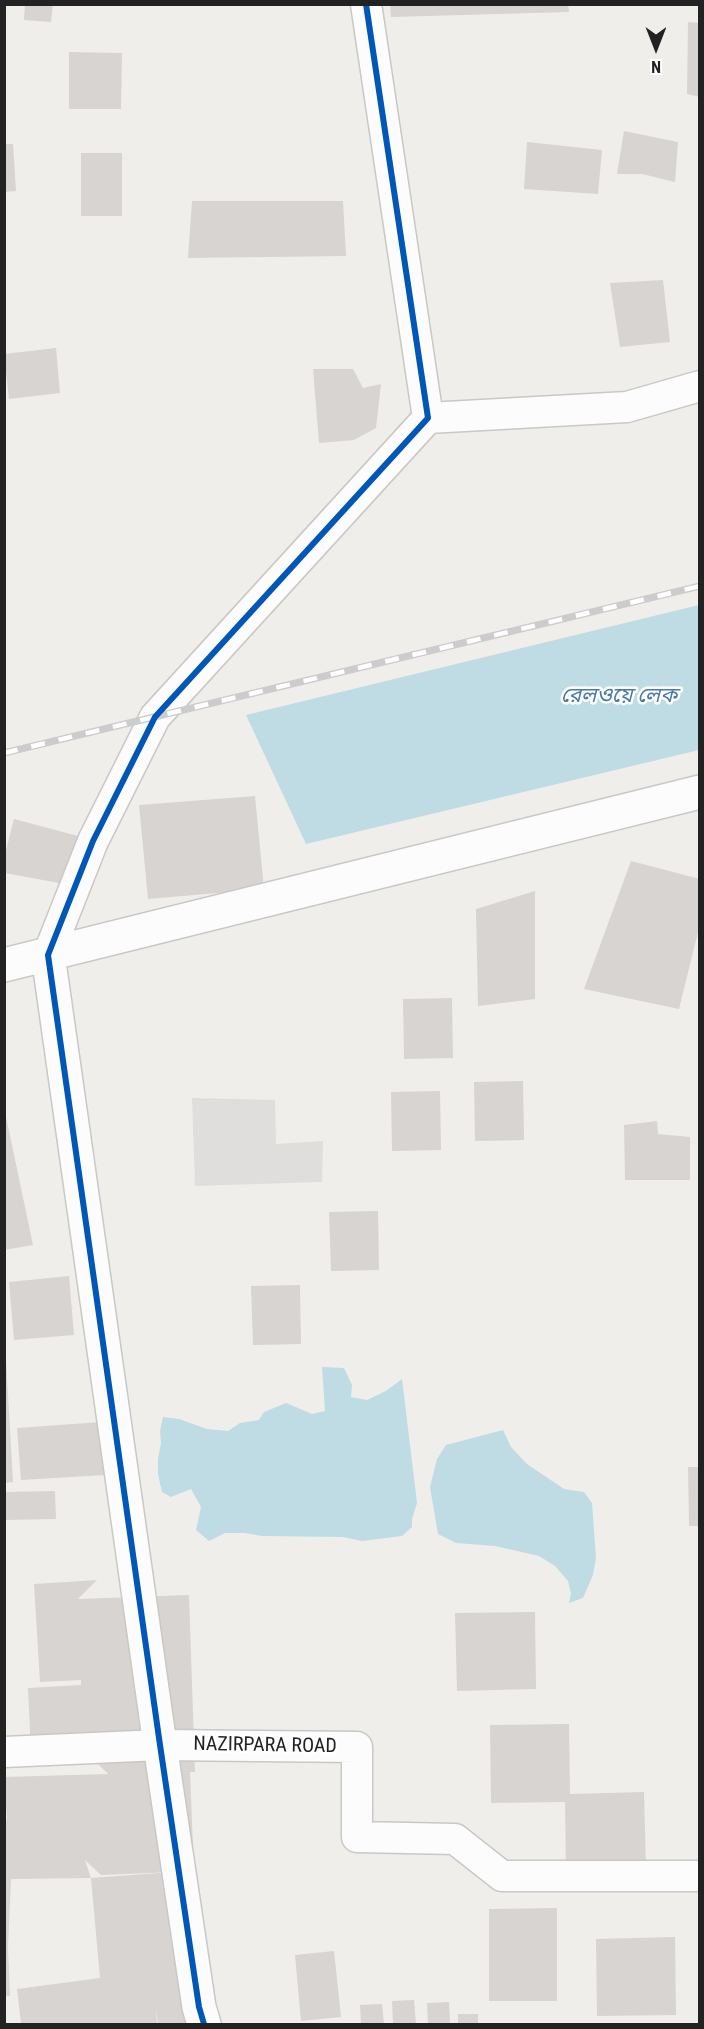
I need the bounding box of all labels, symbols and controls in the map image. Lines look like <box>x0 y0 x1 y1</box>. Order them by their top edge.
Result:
north arrow <box>626 18 686 78</box>
text: N <box>651 57 661 76</box>
water label: রেলওয়ে লেক <box>561 684 677 710</box>
street label: NAZIRPARA ROAD <box>193 1733 337 1759</box>

